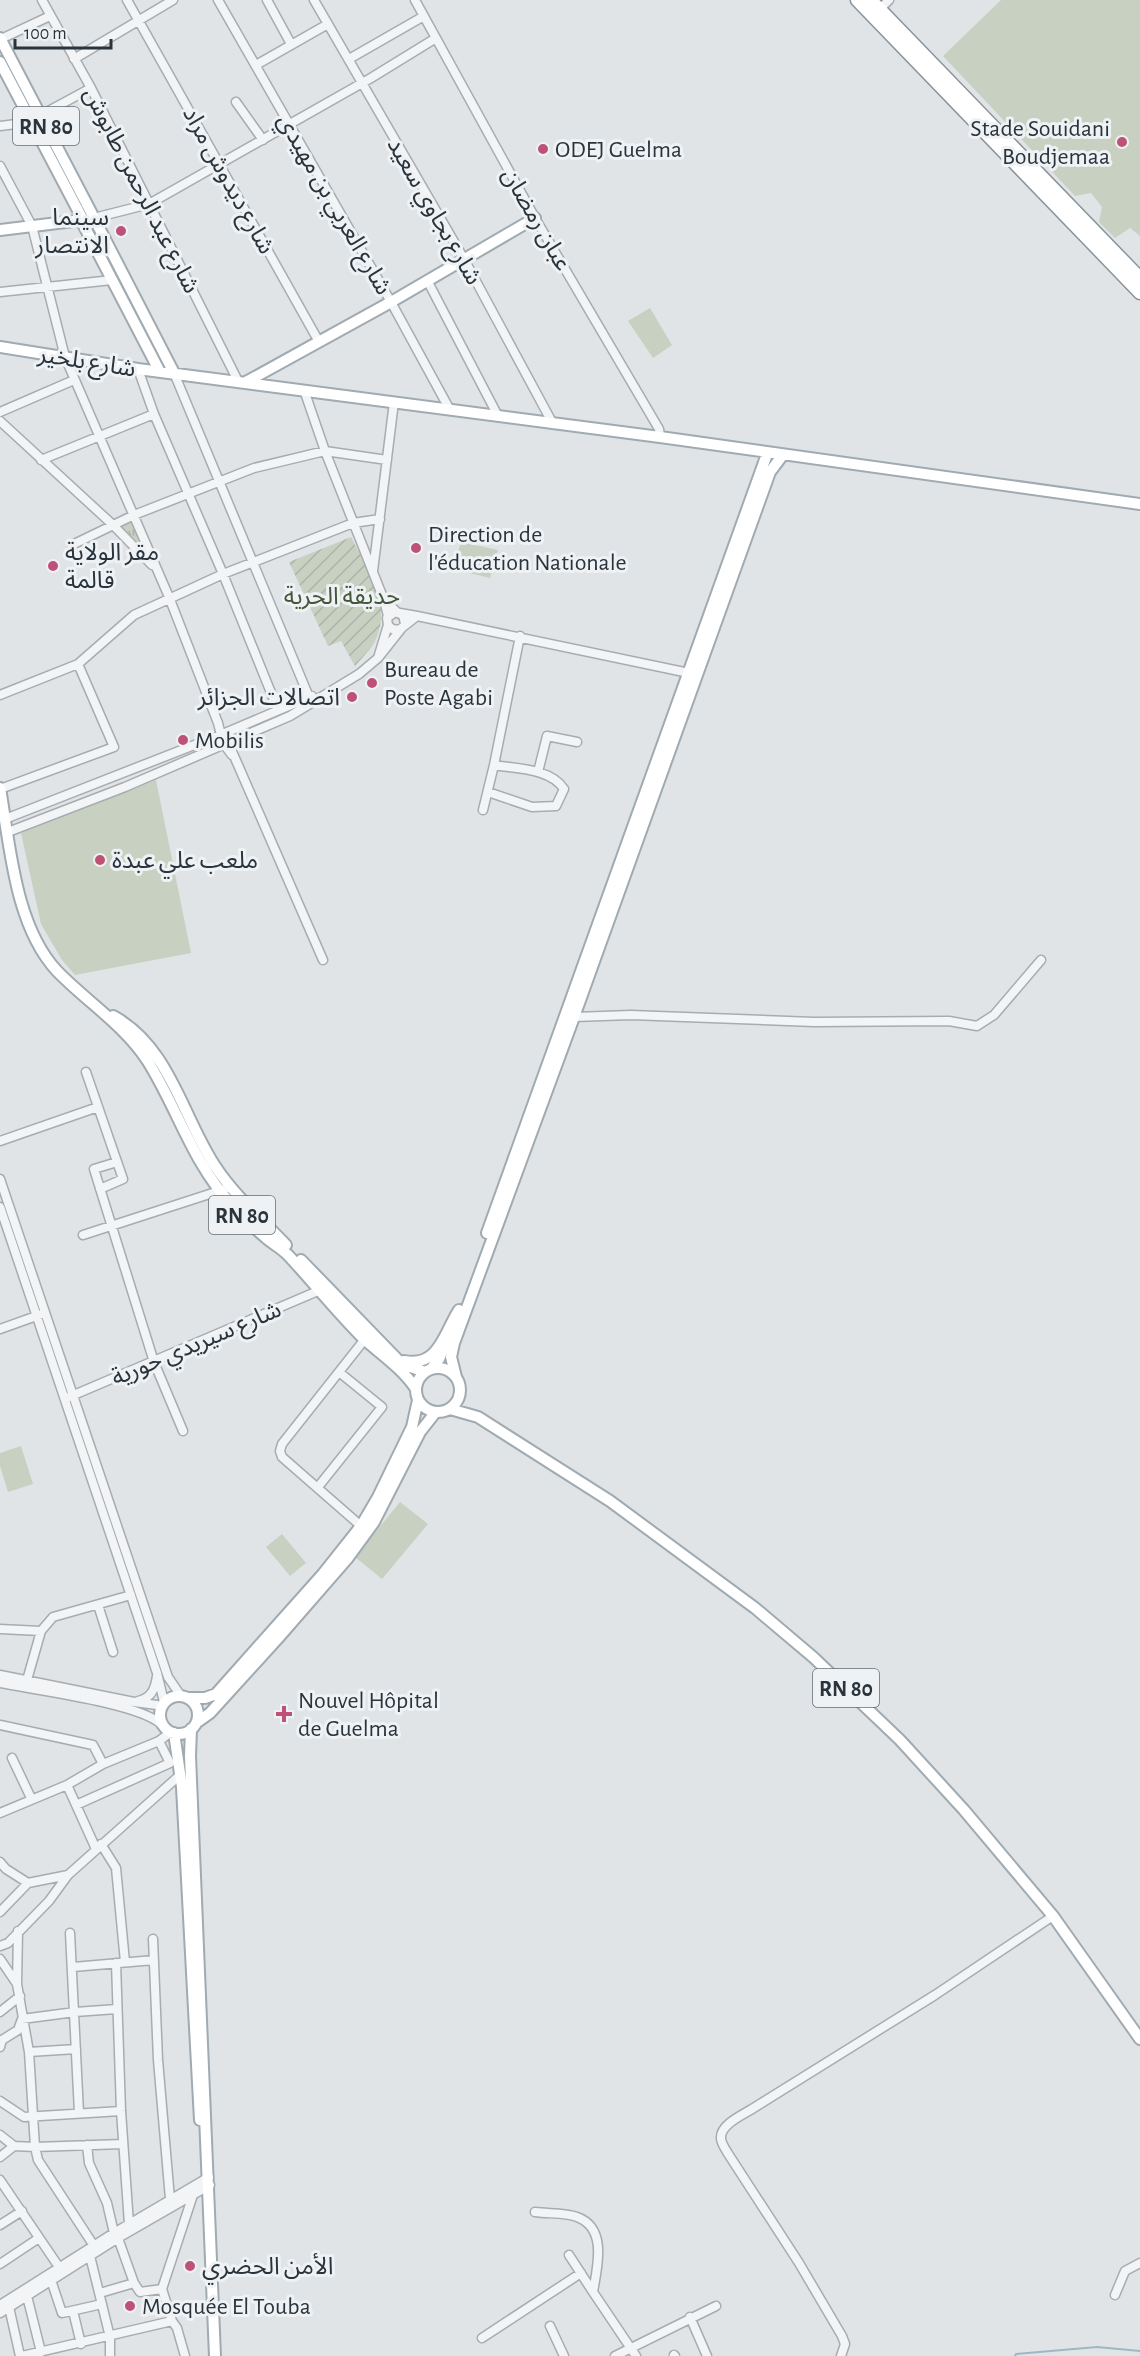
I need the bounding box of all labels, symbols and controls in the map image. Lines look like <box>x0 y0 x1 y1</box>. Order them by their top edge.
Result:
scale bar <box>15 12 111 50</box>
text: 100 m <box>24 25 67 43</box>
street label: شارع عبد الرحمن طابوش <box>75 84 204 299</box>
street label: شارع ديدوش مراد <box>174 103 278 260</box>
road number: RN 80 <box>13 107 79 145</box>
street label: شارع العربي بن مهيدي <box>268 110 396 302</box>
place label: Stade Souidani Boudjemaa <box>970 117 1110 169</box>
street label: شارع بجاوي سعيد <box>378 134 486 292</box>
marker: Stade Souidani Boudjemaa <box>1115 135 1129 149</box>
place label: ODEJ Guelma <box>555 138 682 162</box>
marker: ODEJ Guelma <box>536 142 550 156</box>
street label: عبان رمضان <box>496 164 575 276</box>
place label: سينما الانتصار <box>34 206 109 259</box>
marker: سينما الانتصار <box>114 224 128 238</box>
street label: شارع بلخير <box>35 342 137 385</box>
place label: Direction de l'éducation Nationale <box>428 523 627 575</box>
place label: مقر الولاية قالمة <box>65 541 159 593</box>
marker: Direction de l'éducation Nationale <box>409 541 423 555</box>
marker: مقر الولاية قالمة <box>46 559 60 573</box>
park label: حديقة الحرية <box>284 585 400 610</box>
place label: Bureau de Poste Agabi <box>384 658 493 710</box>
marker: Bureau de Poste Agabi <box>365 676 379 690</box>
place label: اتصالات الجزائر <box>197 686 340 711</box>
marker: اتصالات الجزائر <box>345 690 359 704</box>
place label: Mobilis <box>195 729 264 753</box>
marker: Mobilis <box>176 733 190 747</box>
place label: ملعب علي عبدة <box>112 849 258 879</box>
marker: ملعب علي عبدة <box>93 853 107 867</box>
road number: RN 80 <box>209 1196 275 1234</box>
street label: شارع سيريدي حورية <box>108 1297 287 1396</box>
road number: RN 80 <box>813 1669 879 1707</box>
place label: Nouvel Hôpital de Guelma <box>298 1689 439 1741</box>
marker: Nouvel Hôpital de Guelma <box>275 1705 293 1723</box>
place label: الأمن الحضري <box>202 2252 334 2285</box>
marker: الأمن الحضري <box>183 2259 197 2273</box>
place label: Mosquée El Touba <box>142 2295 311 2319</box>
marker: Mosquée El Touba <box>123 2299 137 2313</box>

